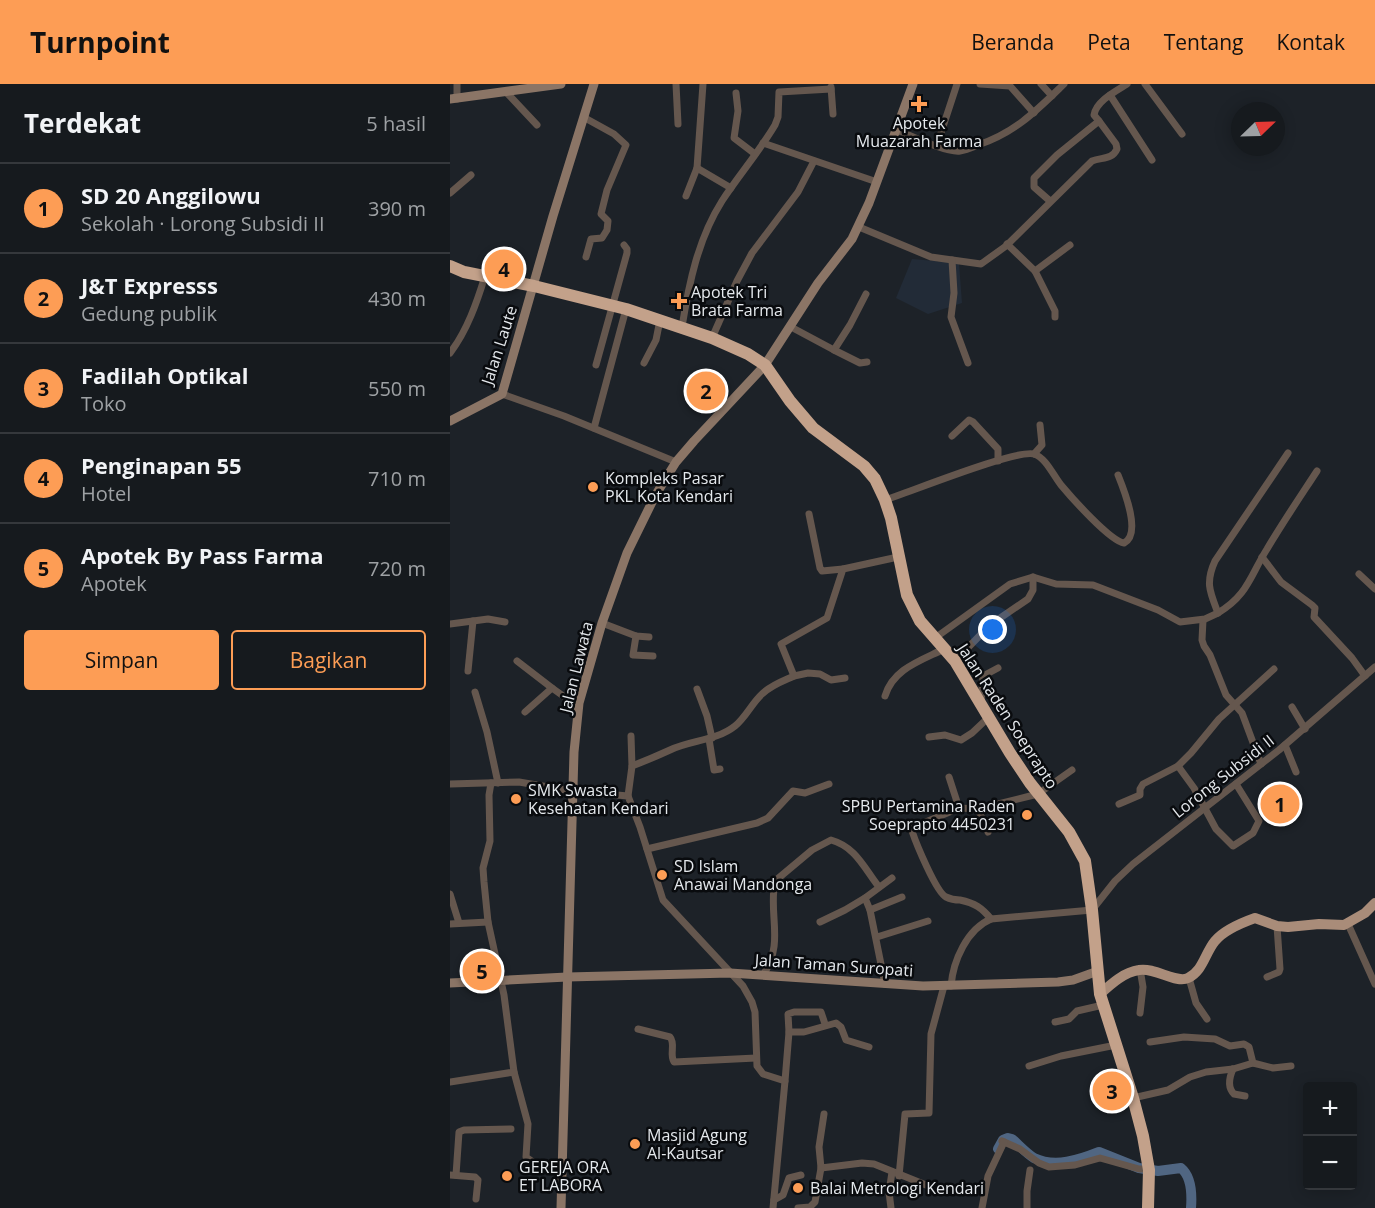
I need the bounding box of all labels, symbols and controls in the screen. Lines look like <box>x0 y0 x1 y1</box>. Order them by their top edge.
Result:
text: Turnpoint <box>30 23 170 61</box>
text: Beranda <box>971 28 1054 56</box>
text: Peta <box>1087 28 1131 56</box>
text: Tentang <box>1164 28 1243 56</box>
text: Kontak <box>1276 28 1345 56</box>
marker: Apotek Muazarah Farma <box>912 97 926 111</box>
north arrow <box>1231 102 1285 156</box>
text: Terdekat <box>24 105 141 141</box>
text: 5 hasil <box>366 110 426 137</box>
place label: Apotek Muazarah Farma <box>856 112 982 152</box>
text: SD 20 Anggilowu <box>81 180 261 210</box>
text: 1 <box>38 195 49 222</box>
text: 390 m <box>368 195 426 222</box>
text: Sekolah · Lorong Subsidi II <box>81 210 325 237</box>
pin: 4 <box>484 246 524 291</box>
text: J&T Expresss <box>81 270 218 300</box>
place label: Apotek Tri Brata Farma <box>691 281 783 321</box>
text: 2 <box>38 285 49 312</box>
text: 430 m <box>368 285 426 312</box>
marker: Apotek Tri Brata Farma <box>672 294 686 308</box>
text: Gedung publik <box>81 300 217 327</box>
street label: Jalan Laute <box>475 303 522 389</box>
text: Fadilah Optikal <box>81 360 249 390</box>
pin: 2 <box>686 368 726 414</box>
text: 3 <box>38 375 49 402</box>
text: 550 m <box>368 375 426 402</box>
text: Toko <box>81 390 127 417</box>
text: Penginapan 55 <box>81 450 242 480</box>
text: 4 <box>38 465 49 492</box>
text: 710 m <box>368 465 426 492</box>
place label: Kompleks Pasar PKL Kota Kendari <box>605 467 733 507</box>
text: Hotel <box>81 480 131 507</box>
marker: Kompleks Pasar PKL Kota Kendari <box>586 480 600 494</box>
text: Apotek By Pass Farma <box>81 540 324 570</box>
text: 5 <box>38 555 49 582</box>
text: 720 m <box>368 555 426 582</box>
text: Apotek <box>81 570 147 597</box>
your location <box>978 615 1007 644</box>
street label: Jalan Lawata <box>554 619 598 717</box>
button: Simpan <box>24 630 219 690</box>
button: Bagikan <box>231 630 426 690</box>
street label: Jalan Raden Soeprapto <box>952 637 1063 793</box>
street label: Lorong Subsidi II <box>1167 729 1279 823</box>
place label: SMK Swasta Kesehatan Kendari <box>528 779 669 819</box>
pin: 1 <box>1260 782 1300 826</box>
marker: SMK Swasta Kesehatan Kendari <box>509 792 523 806</box>
place label: SPBU Pertamina Raden Soeprapto 4450231 <box>842 795 1015 835</box>
marker: SPBU Pertamina Raden Soeprapto 4450231 <box>1020 808 1034 822</box>
place label: SD Islam Anawai Mandonga <box>674 855 812 895</box>
marker: SD Islam Anawai Mandonga <box>655 868 669 882</box>
pin: 5 <box>462 948 501 994</box>
street label: Jalan Taman Suropati <box>752 948 914 982</box>
pin: 3 <box>1092 1068 1132 1114</box>
map controls <box>1303 1082 1357 1190</box>
button: + <box>1303 1082 1357 1136</box>
place label: Masjid Agung Al-Kautsar <box>647 1124 747 1164</box>
button: − <box>1303 1136 1357 1190</box>
marker: Masjid Agung Al-Kautsar <box>628 1137 642 1151</box>
place label: GEREJA ORA ET LABORA <box>519 1156 610 1196</box>
marker: GEREJA ORA ET LABORA <box>500 1169 514 1183</box>
place label: Balai Metrologi Kendari <box>810 1177 984 1199</box>
marker: Balai Metrologi Kendari <box>791 1181 805 1195</box>

